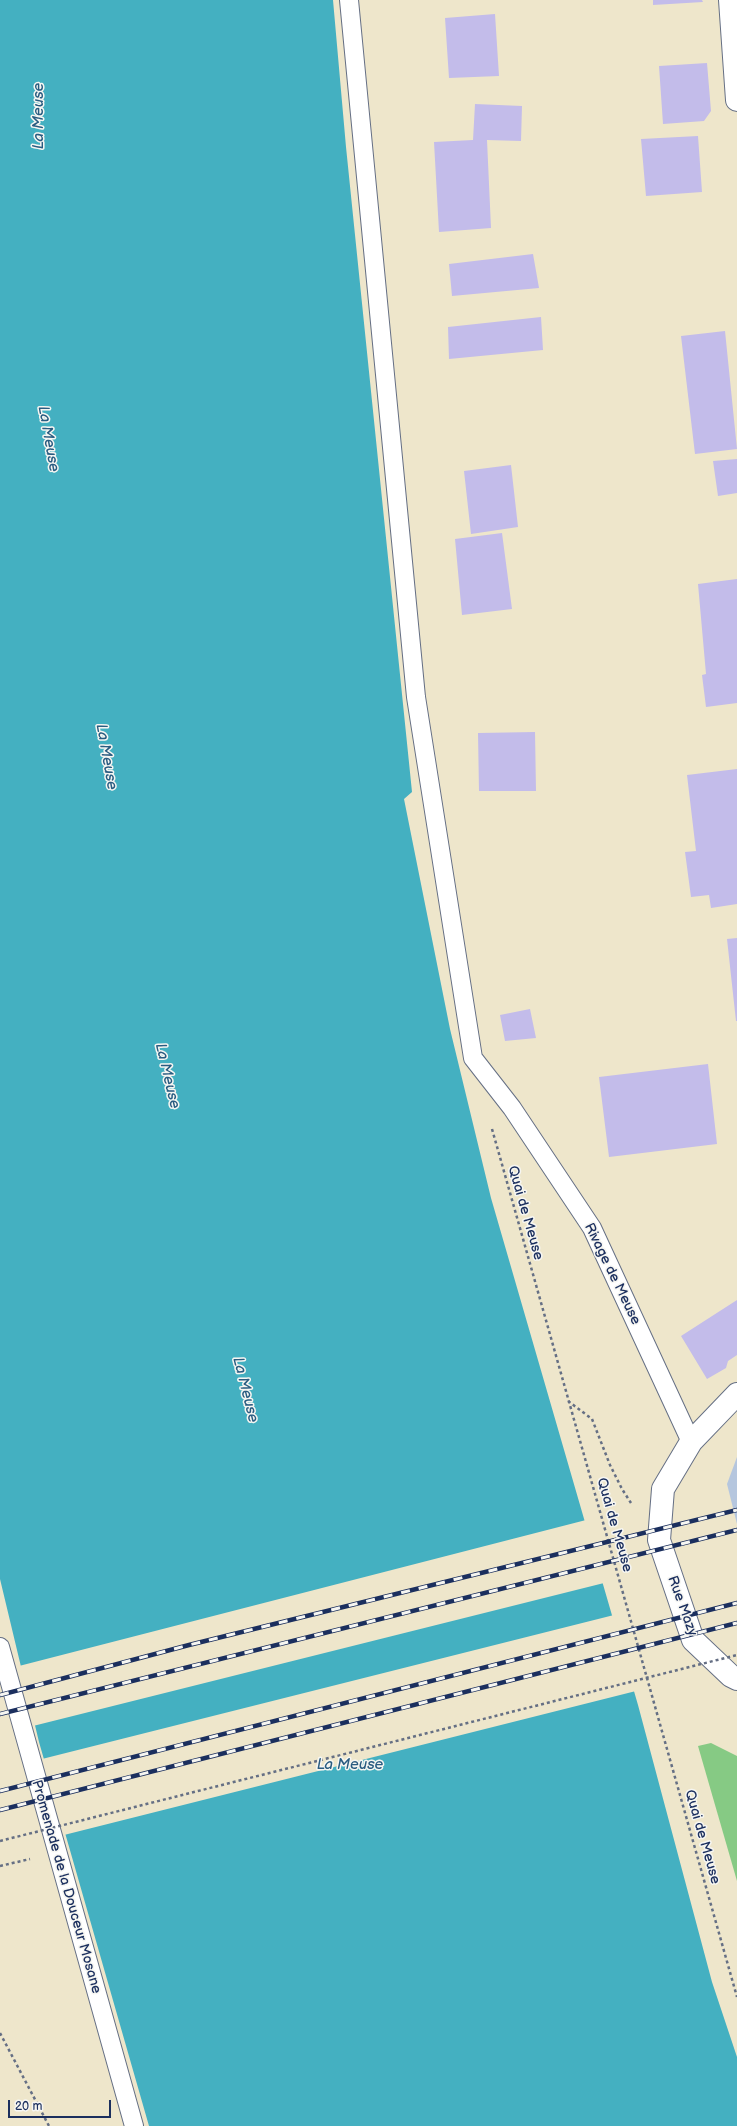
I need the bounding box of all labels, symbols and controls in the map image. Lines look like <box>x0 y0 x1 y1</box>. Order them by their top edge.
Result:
water label: La Meuse <box>30 83 48 149</box>
water label: La Meuse <box>33 405 63 473</box>
water label: La Meuse <box>91 723 121 791</box>
water label: La Meuse <box>151 1042 183 1110</box>
street label: Quai de Meuse <box>504 1164 546 1262</box>
street label: Rivage de Meuse <box>580 1220 644 1328</box>
water label: La Meuse <box>228 1355 262 1425</box>
street label: Quai de Meuse <box>593 1476 635 1574</box>
street label: Rue Mazy <box>663 1574 701 1638</box>
water label: La Meuse <box>317 1756 383 1774</box>
street label: Promenade de la Douceur Mosane <box>27 1778 105 1996</box>
street label: Quai de Meuse <box>681 1788 723 1886</box>
scale bar <box>10 2092 113 2118</box>
text: 20 m <box>15 2099 42 2114</box>

